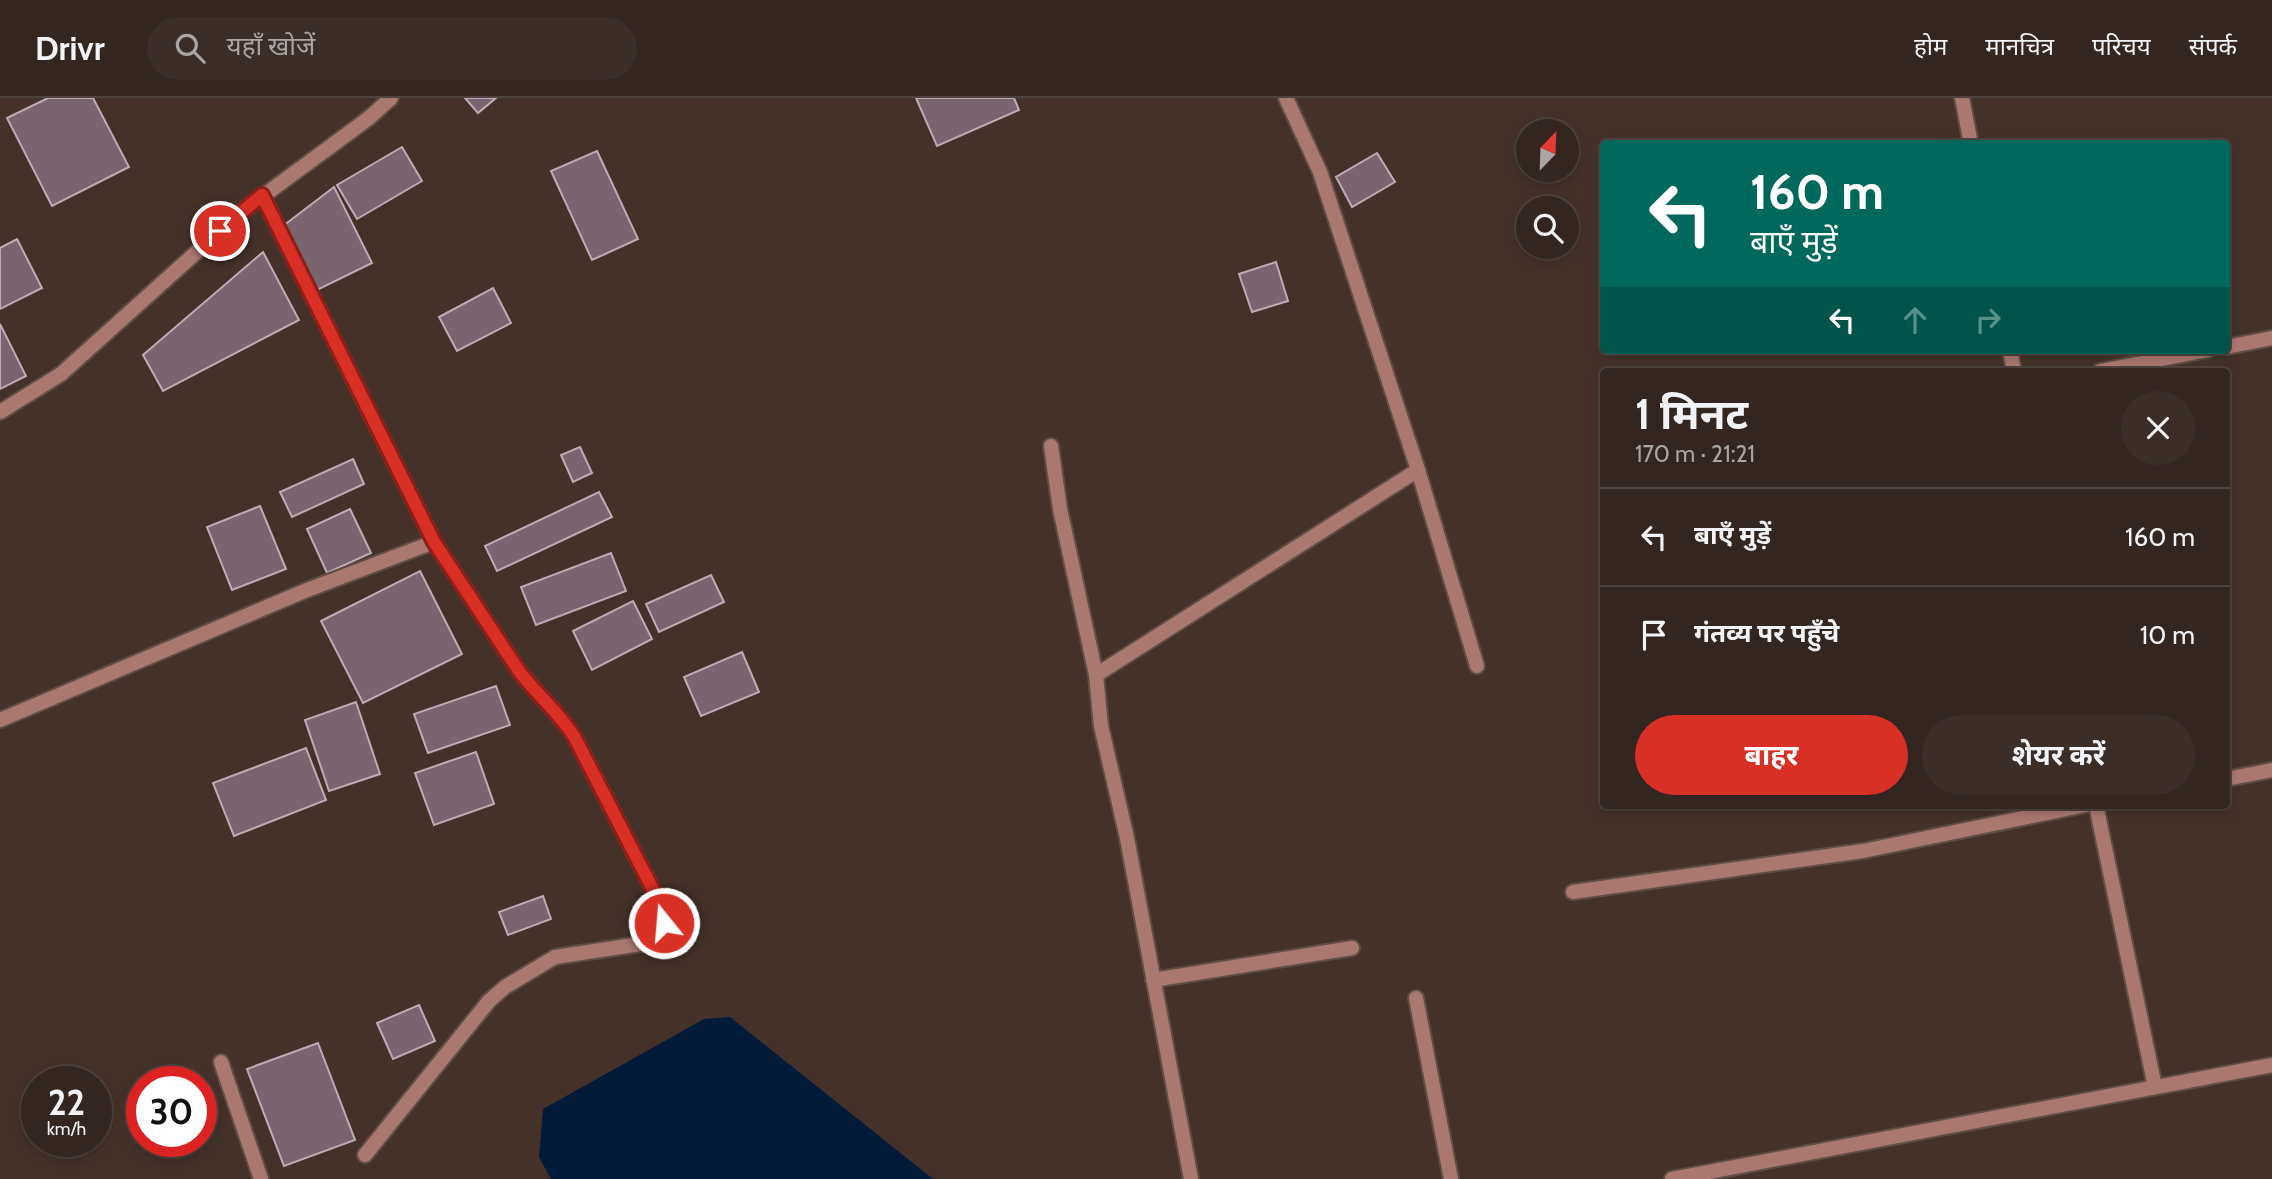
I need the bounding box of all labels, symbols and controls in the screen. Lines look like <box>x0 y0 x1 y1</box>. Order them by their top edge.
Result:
search box <box>147 17 637 80</box>
text: Drivr <box>35 28 105 68</box>
icon: search <box>171 29 209 67</box>
text: यहाँ खोजें <box>227 30 315 62</box>
text: होम <box>1914 32 1947 61</box>
text: मानचित्र <box>1985 32 2054 61</box>
text: परिचय <box>2092 32 2151 61</box>
text: संपर्क <box>2189 32 2237 61</box>
north arrow <box>1516 119 1578 182</box>
map controls <box>1516 119 1579 259</box>
text: 160 m <box>1750 162 1884 221</box>
icon: left <box>1635 168 1726 259</box>
button: search <box>1516 196 1579 259</box>
pin <box>190 201 250 261</box>
icon: arrive <box>201 212 239 250</box>
text: बाएँ मुड़ें <box>1750 222 1838 261</box>
icon: left <box>1823 301 1861 339</box>
icon: ahead <box>1896 301 1934 339</box>
icon: right <box>1969 301 2007 339</box>
text: 1 मिनट <box>1635 388 1748 440</box>
button: close <box>2121 391 2195 465</box>
text: 170 m · 21:21 <box>1635 440 1755 468</box>
icon: left <box>1635 518 1673 556</box>
text: बाएँ मुड़ें <box>1694 519 1771 551</box>
text: 160 m <box>2125 521 2195 553</box>
icon: arrive <box>1635 616 1673 654</box>
text: गंतव्य पर पहुँचे <box>1694 617 1839 649</box>
text: 10 m <box>2140 619 2195 651</box>
button: बाहर <box>1635 715 1908 795</box>
button: शेयर करें <box>1922 715 2195 795</box>
position arrow <box>627 886 701 960</box>
speed limit sign: 30 <box>126 1066 217 1157</box>
text: 22 <box>48 1081 85 1124</box>
text: km/h <box>47 1118 86 1140</box>

